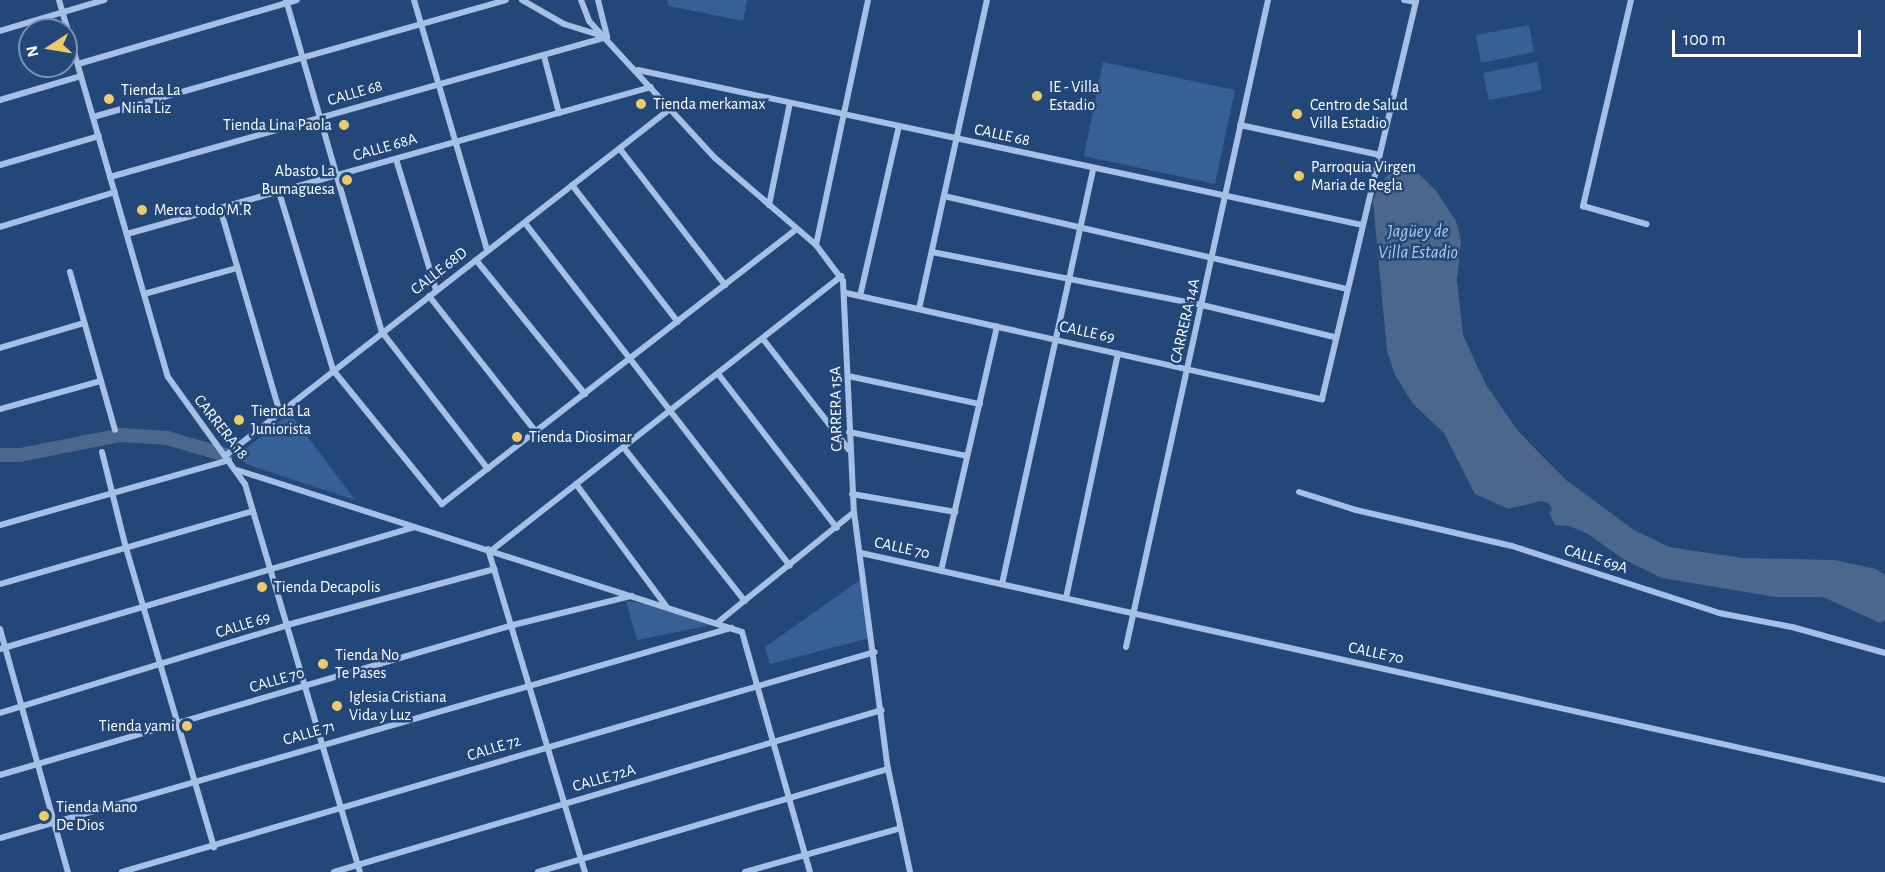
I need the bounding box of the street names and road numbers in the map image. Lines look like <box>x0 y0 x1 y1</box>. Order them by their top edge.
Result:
street label: CALLE 68 <box>325 76 385 110</box>
street label: CALLE 68 <box>972 120 1032 150</box>
street label: CALLE 68A <box>351 129 419 165</box>
street label: CALLE 68D <box>407 243 471 299</box>
street label: CARRERA 14A <box>1166 277 1204 365</box>
street label: CALLE 69 <box>1057 317 1117 347</box>
street label: CARRERA 15A <box>826 366 846 452</box>
street label: CARRERA 18 <box>190 391 252 463</box>
street label: CALLE 70 <box>872 533 932 563</box>
street label: CALLE 69A <box>1562 540 1630 578</box>
street label: CALLE 69 <box>213 608 273 642</box>
street label: CALLE 70 <box>1346 638 1406 668</box>
street label: CALLE 70 <box>247 663 307 697</box>
street label: CALLE 71 <box>281 716 337 750</box>
street label: CALLE 72 <box>465 731 523 765</box>
street label: CALLE 72A <box>570 760 638 796</box>

